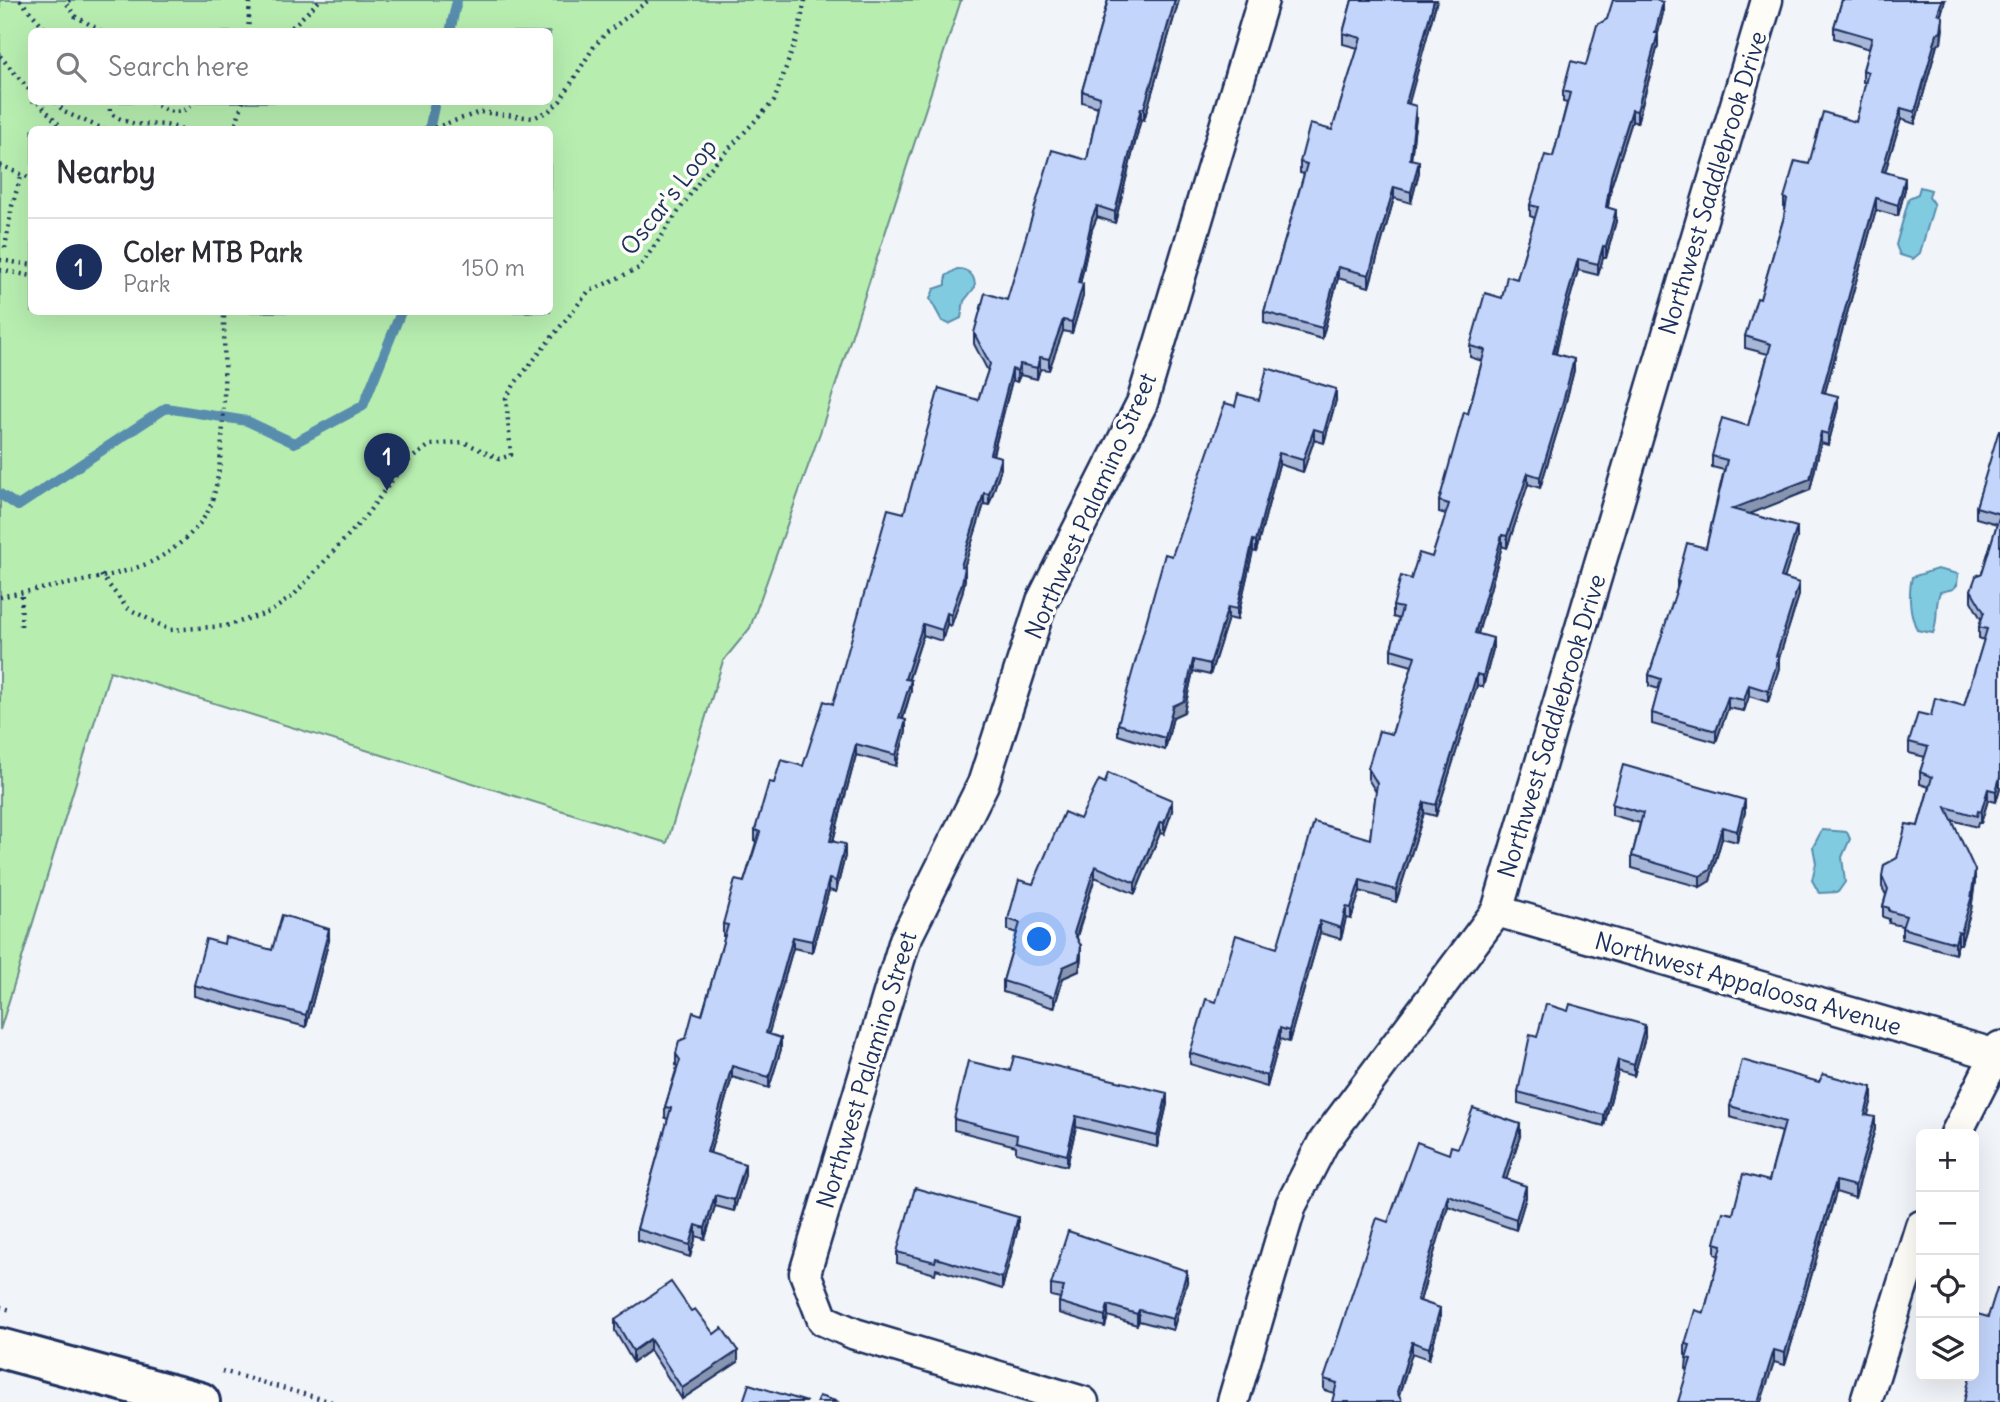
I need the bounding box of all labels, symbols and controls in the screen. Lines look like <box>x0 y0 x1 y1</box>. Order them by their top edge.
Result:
street label: Northwest Saddlebrook Drive <box>1652 27 1773 338</box>
search box <box>28 28 553 105</box>
icon: search <box>52 48 90 86</box>
text: Search here <box>108 50 249 83</box>
street label: Oscar's Loop <box>613 132 723 261</box>
text: Nearby <box>56 153 156 191</box>
text: Coler MTB Park <box>123 236 303 269</box>
text: 1 <box>74 253 84 282</box>
text: 150 m <box>462 253 525 282</box>
text: Park <box>123 269 171 298</box>
street label: Northwest Palamino Street <box>1018 368 1162 643</box>
pin: 1 <box>364 433 410 491</box>
street label: Northwest Saddlebrook Drive <box>1491 570 1612 881</box>
your location <box>1022 922 1056 956</box>
street label: Northwest Appaloosa Avenue <box>1592 925 1905 1041</box>
street label: Northwest Palamino Street <box>810 928 923 1212</box>
map controls <box>1916 1129 1979 1381</box>
button: + <box>1916 1129 1979 1192</box>
button: − <box>1916 1192 1979 1255</box>
button: locate <box>1916 1255 1979 1318</box>
button: layers <box>1916 1318 1979 1381</box>

